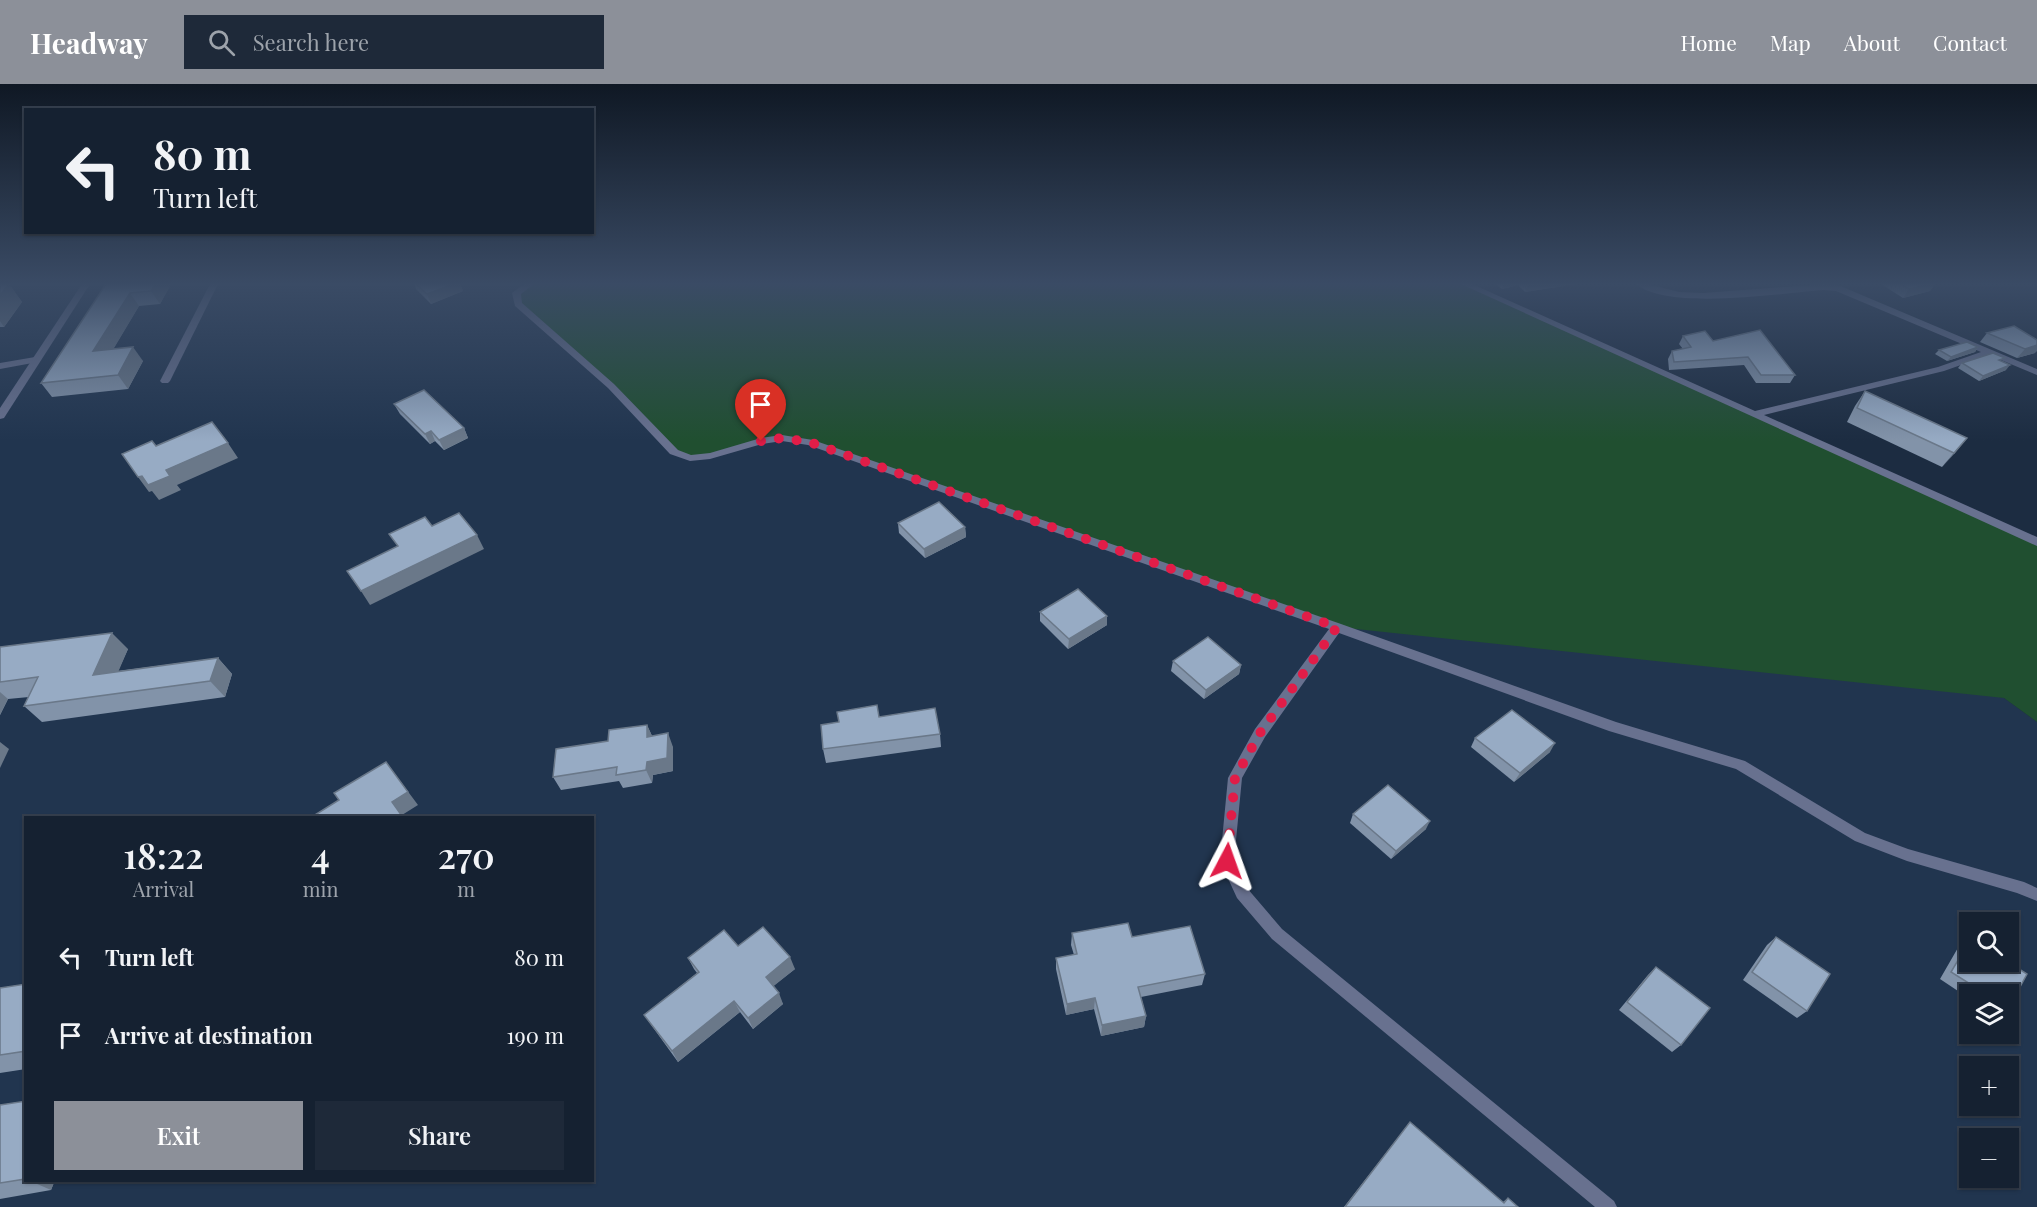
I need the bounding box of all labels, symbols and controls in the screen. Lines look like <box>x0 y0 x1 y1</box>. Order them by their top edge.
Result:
search box <box>184 15 604 69</box>
text: Headway <box>30 24 148 61</box>
icon: search <box>205 26 238 59</box>
text: Search here <box>253 27 369 57</box>
text: Home <box>1681 28 1737 56</box>
text: Map <box>1770 28 1811 56</box>
text: About <box>1844 28 1900 56</box>
text: Contact <box>1933 28 2007 56</box>
text: 80 m <box>153 125 251 181</box>
icon: left <box>54 132 132 210</box>
text: Turn left <box>153 179 257 215</box>
pin <box>735 379 786 441</box>
icon: arrive <box>744 388 777 421</box>
position arrow <box>1195 829 1259 893</box>
text: 18:22 <box>123 830 204 878</box>
text: 4 <box>311 830 330 878</box>
text: 270 <box>438 830 495 878</box>
text: Arrival <box>133 875 194 902</box>
text: min <box>303 875 338 902</box>
text: m <box>457 875 475 902</box>
map controls <box>1959 912 2019 1188</box>
button: search <box>1959 912 2019 972</box>
icon: left <box>54 941 87 974</box>
text: Turn left <box>105 942 194 972</box>
text: 80 m <box>514 942 564 972</box>
button: layers <box>1959 984 2019 1044</box>
icon: arrive <box>54 1019 87 1052</box>
text: Arrive at destination <box>105 1020 313 1050</box>
text: 190 m <box>506 1020 564 1050</box>
button: + <box>1959 1056 2019 1116</box>
button: Exit <box>54 1101 303 1170</box>
button: Share <box>315 1101 564 1170</box>
button: − <box>1959 1128 2019 1188</box>

